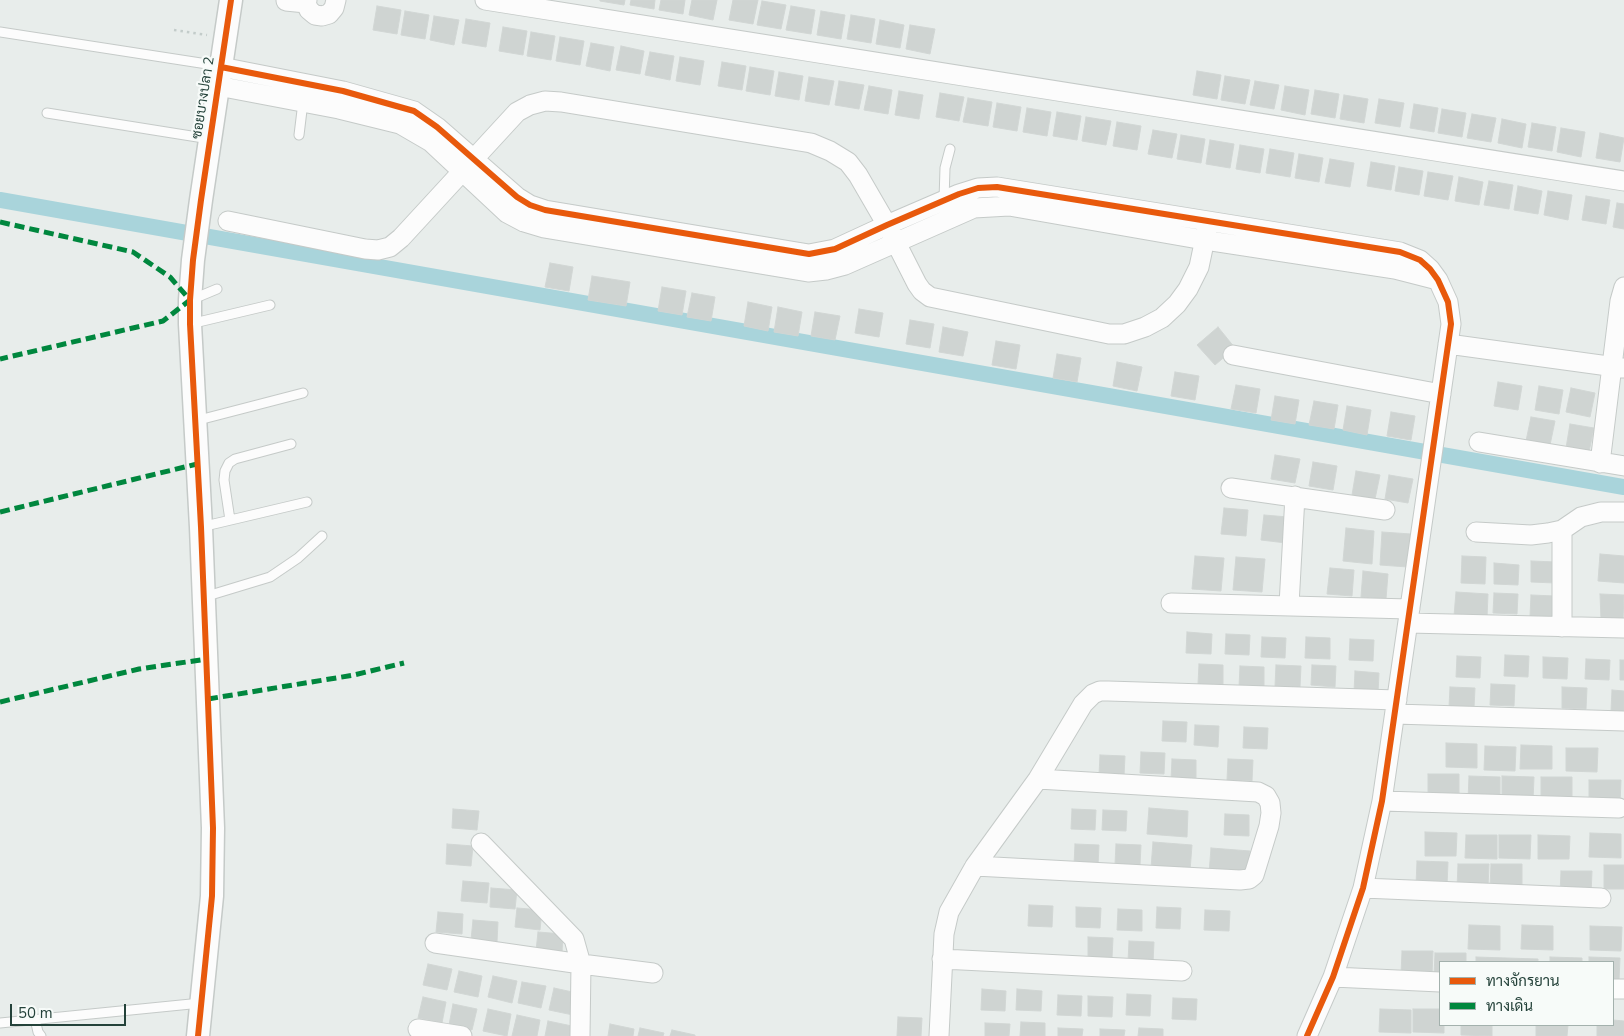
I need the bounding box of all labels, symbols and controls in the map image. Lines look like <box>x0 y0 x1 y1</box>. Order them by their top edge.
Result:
street label: ซอยบางปลา 2 <box>189 56 219 140</box>
legend <box>1439 961 1614 1026</box>
text: ทางจักรยาน <box>1486 971 1560 991</box>
scale bar <box>12 994 129 1026</box>
text: ทางเดิน <box>1486 996 1533 1016</box>
text: 50 m <box>18 1003 53 1023</box>

